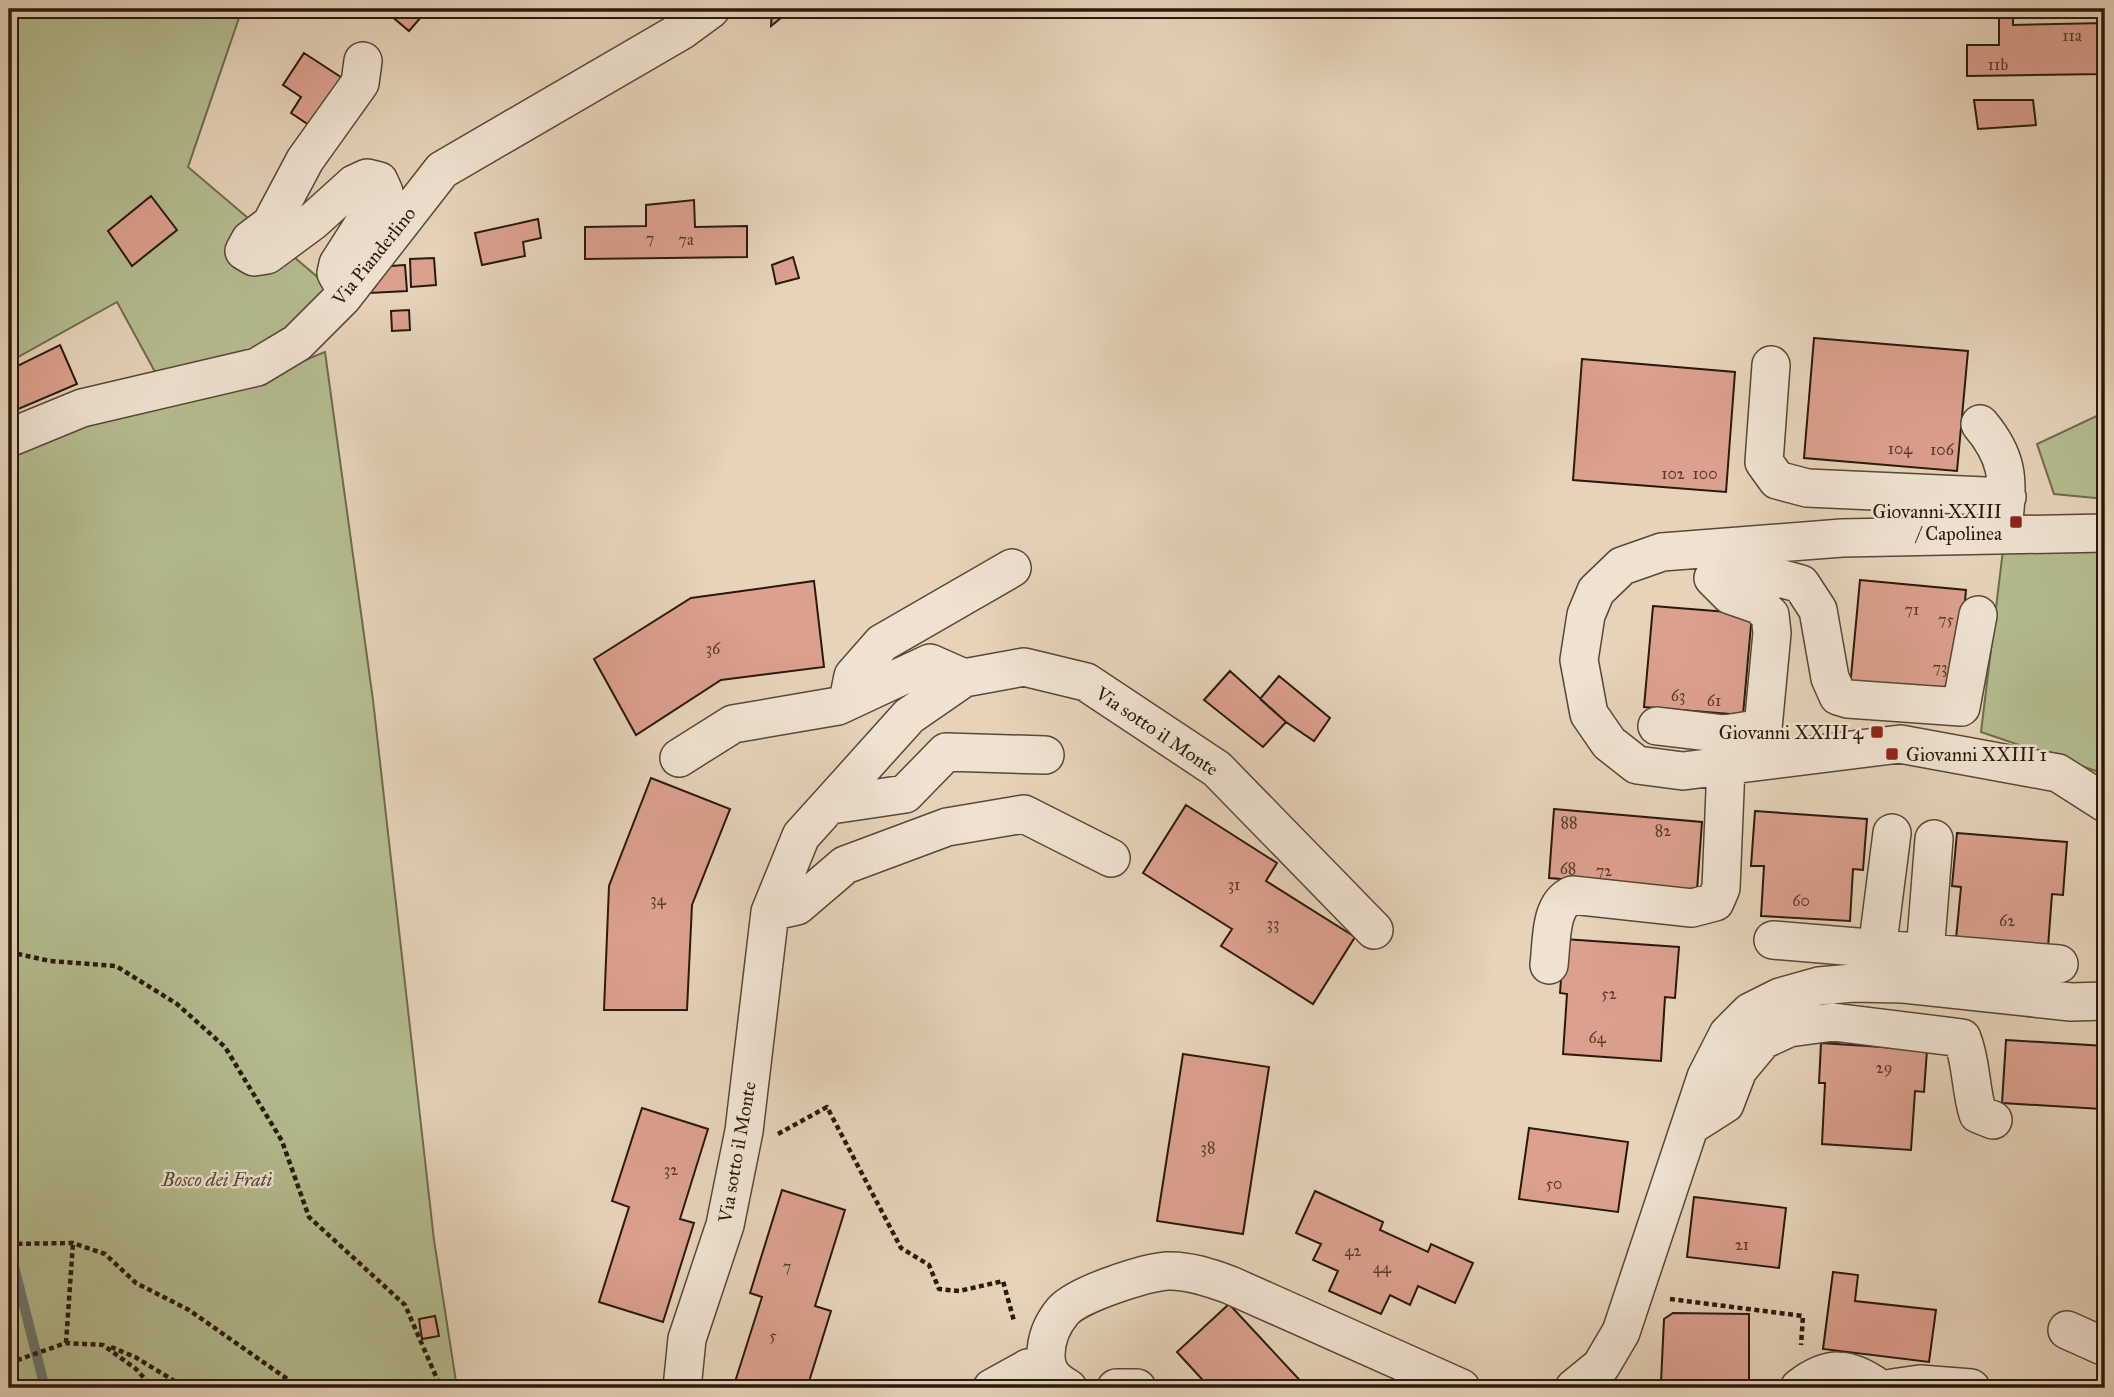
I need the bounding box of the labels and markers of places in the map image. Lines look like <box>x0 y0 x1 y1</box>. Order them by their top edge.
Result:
place label: Giovanni XXIII / Capolinea <box>1873 500 2003 545</box>
marker: Giovanni XXIII / Capolinea <box>2008 514 2024 530</box>
place label: Giovanni XXIII 4 <box>1719 721 1863 744</box>
marker: Giovanni XXIII 4 <box>1869 724 1885 740</box>
place label: Giovanni XXIII 1 <box>1906 743 2047 766</box>
marker: Giovanni XXIII 1 <box>1884 746 1900 762</box>

